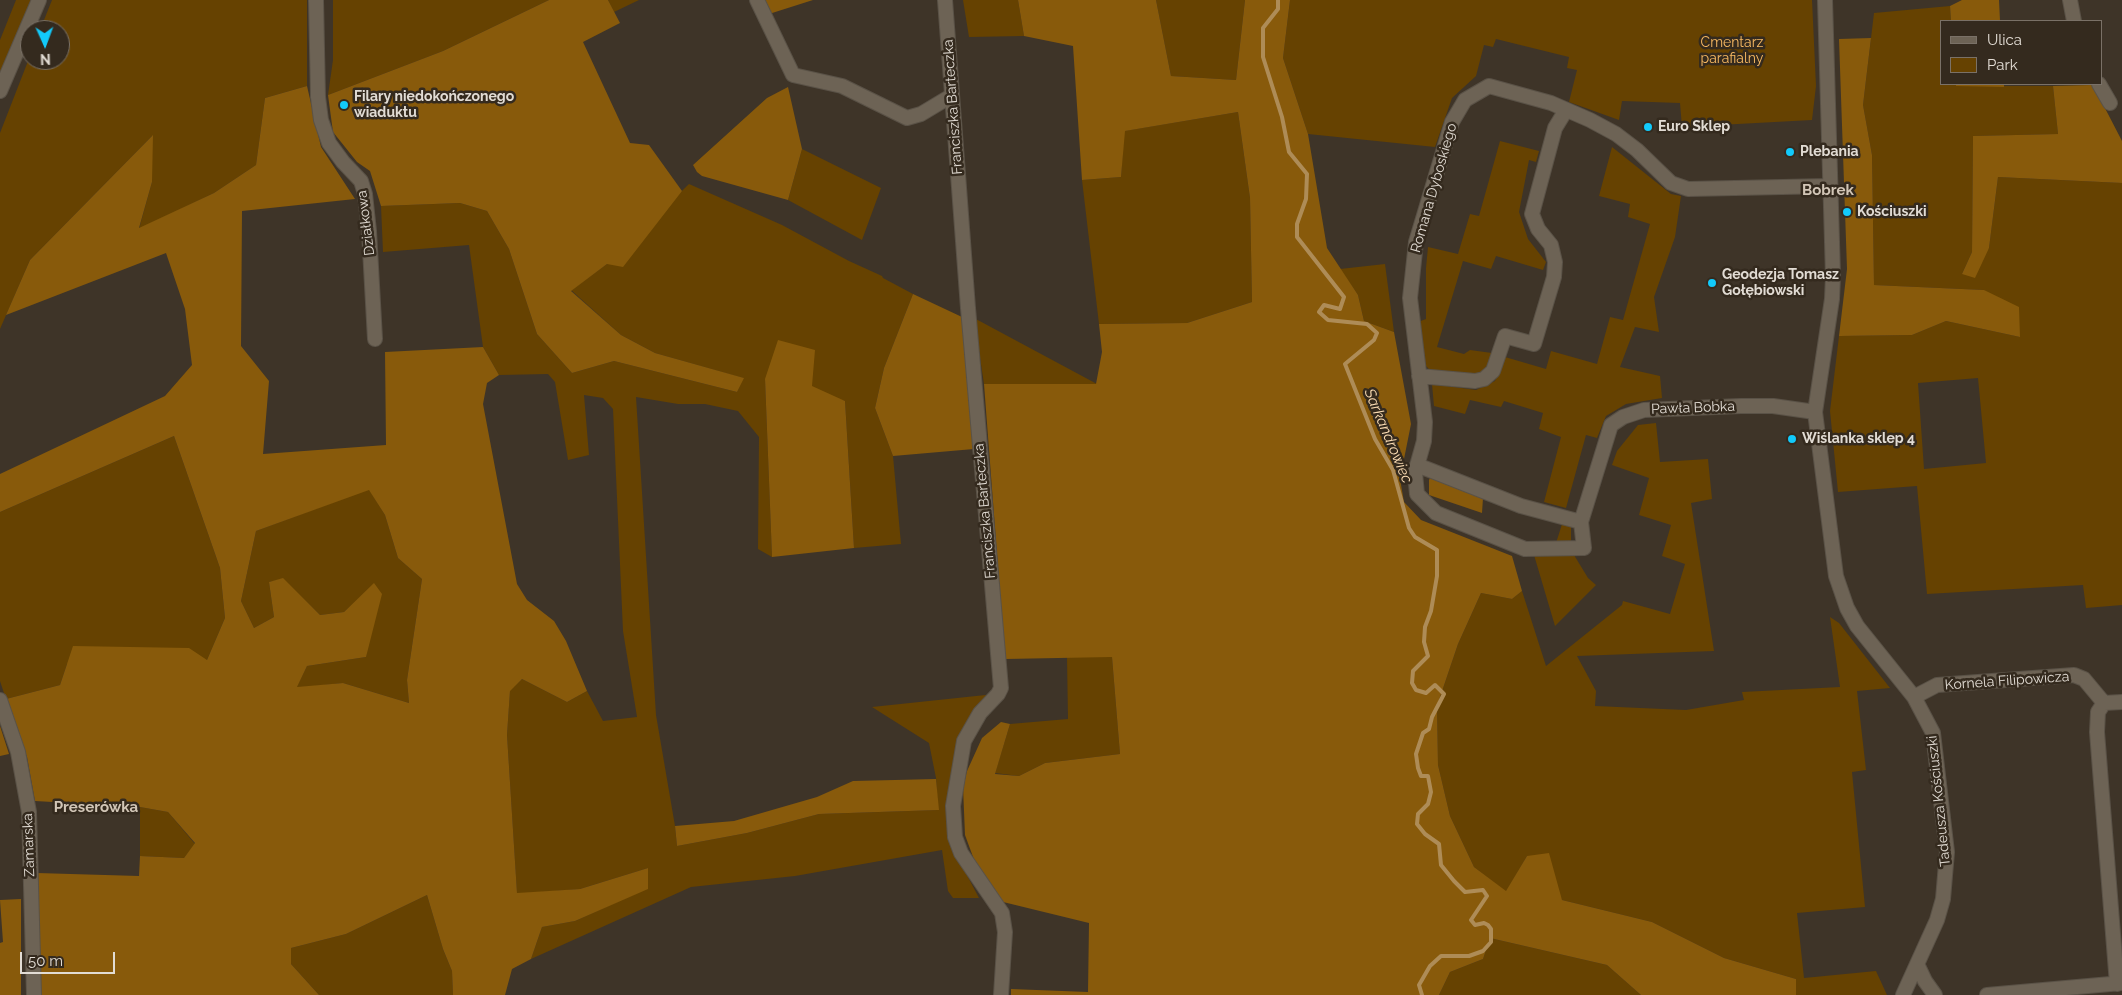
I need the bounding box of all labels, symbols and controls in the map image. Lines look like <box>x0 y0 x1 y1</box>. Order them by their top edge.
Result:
north arrow <box>20 20 70 70</box>
legend <box>1940 20 2102 85</box>
text: Ulica <box>1987 31 2022 49</box>
park label: Cmentarz parafialny <box>1701 35 1763 68</box>
street label: Franciszka Barteczka <box>940 39 966 175</box>
text: N <box>40 51 51 67</box>
text: Park <box>1987 56 2018 74</box>
place label: Filary niedokończonego wiaduktu <box>354 89 514 121</box>
marker: Filary niedokończonego wiaduktu <box>338 99 350 111</box>
place label: Euro Sklep <box>1658 119 1730 135</box>
street label: Romana Dyboskiego <box>1407 121 1461 255</box>
marker: Euro Sklep <box>1642 121 1654 133</box>
place label: Plebania <box>1800 144 1859 160</box>
marker: Plebania <box>1784 146 1796 158</box>
district label: Bobrek <box>1802 181 1854 199</box>
street label: Działkowa <box>354 189 378 257</box>
place label: Kościuszki <box>1857 204 1927 220</box>
marker: Kościuszki <box>1841 206 1853 218</box>
place label: Geodezja Tomasz Gołębiowski <box>1722 267 1839 300</box>
marker: Geodezja Tomasz Gołębiowski <box>1706 277 1718 289</box>
water label: Sarkandrowiec <box>1360 386 1416 486</box>
street label: Pawła Bobka <box>1651 398 1735 418</box>
place label: Wiślanka sklep 4 <box>1802 431 1915 447</box>
marker: Wiślanka sklep 4 <box>1786 433 1798 445</box>
street label: Franciszka Barteczka <box>971 443 999 579</box>
street label: Kornela Filipowicza <box>1944 668 2070 694</box>
street label: Tadeusza Kościuszki <box>1924 735 1954 867</box>
district label: Preserówka <box>54 798 138 816</box>
street label: Zamarska <box>19 813 39 877</box>
scale bar <box>22 942 118 974</box>
text: 50 m <box>28 952 63 970</box>

